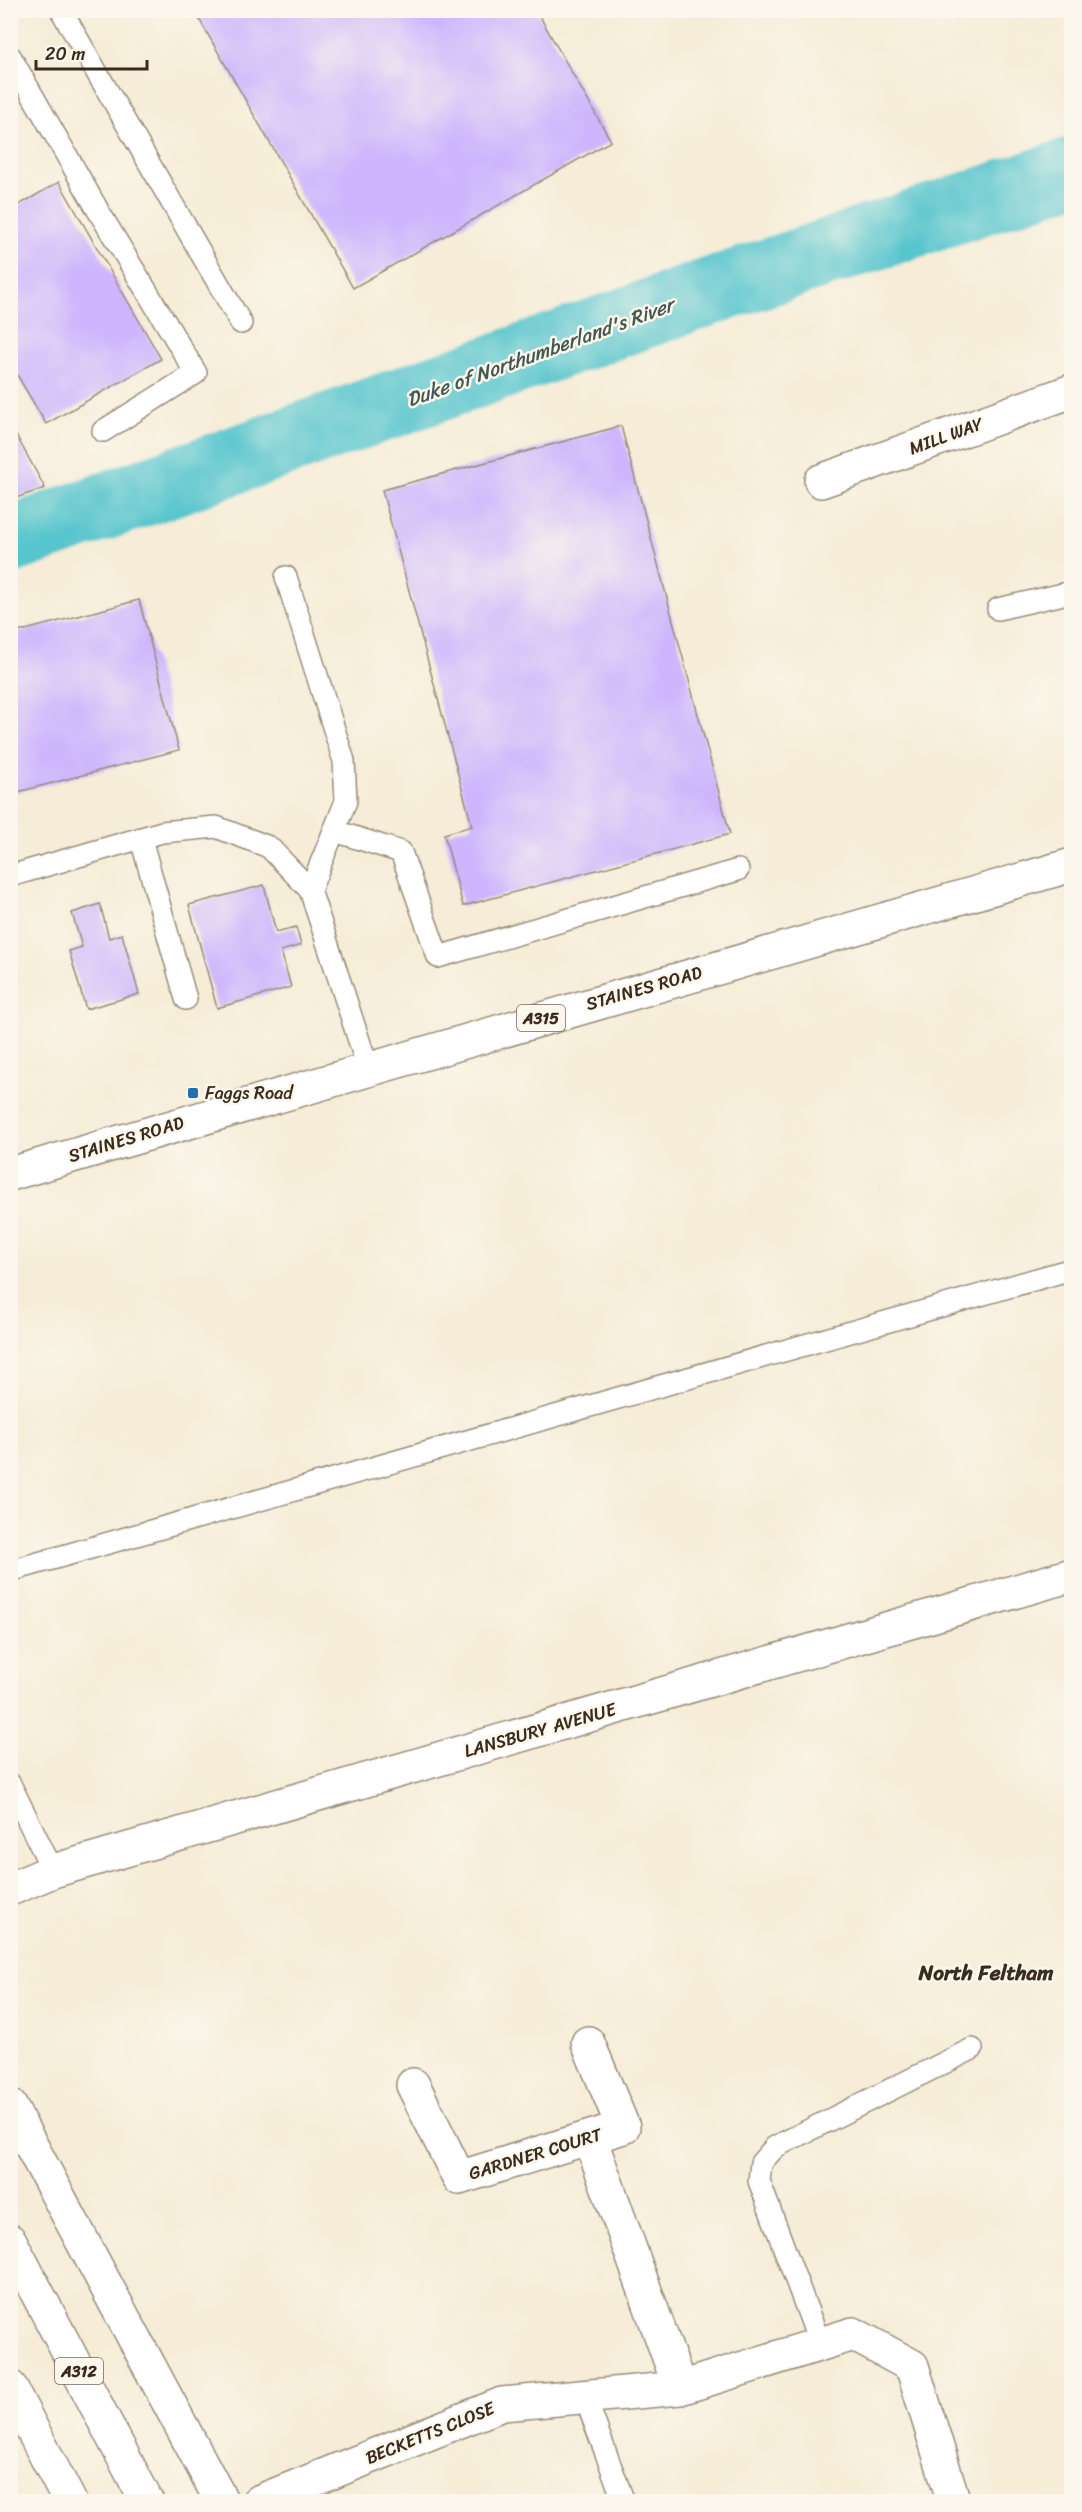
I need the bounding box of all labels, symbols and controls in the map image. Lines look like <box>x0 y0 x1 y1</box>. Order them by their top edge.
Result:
scale bar <box>36 33 147 71</box>
text: 20 m <box>45 38 85 70</box>
water label: Duke of Northumberland's River <box>402 286 682 417</box>
street label: MILL WAY <box>904 407 989 464</box>
street label: STAINES ROAD <box>582 956 706 1020</box>
road number: A315 <box>517 1005 565 1031</box>
place label: Faggs Road <box>205 1077 294 1109</box>
marker: Faggs Road <box>186 1086 200 1100</box>
street label: STAINES ROAD <box>64 1106 188 1172</box>
street label: LANSBURY AVENUE <box>460 1693 621 1767</box>
district label: North Feltham <box>918 1954 1054 1992</box>
street label: GARDNER COURT <box>465 2118 607 2189</box>
road number: A312 <box>55 2358 103 2384</box>
street label: BECKETTS CLOSE <box>360 2392 501 2474</box>

